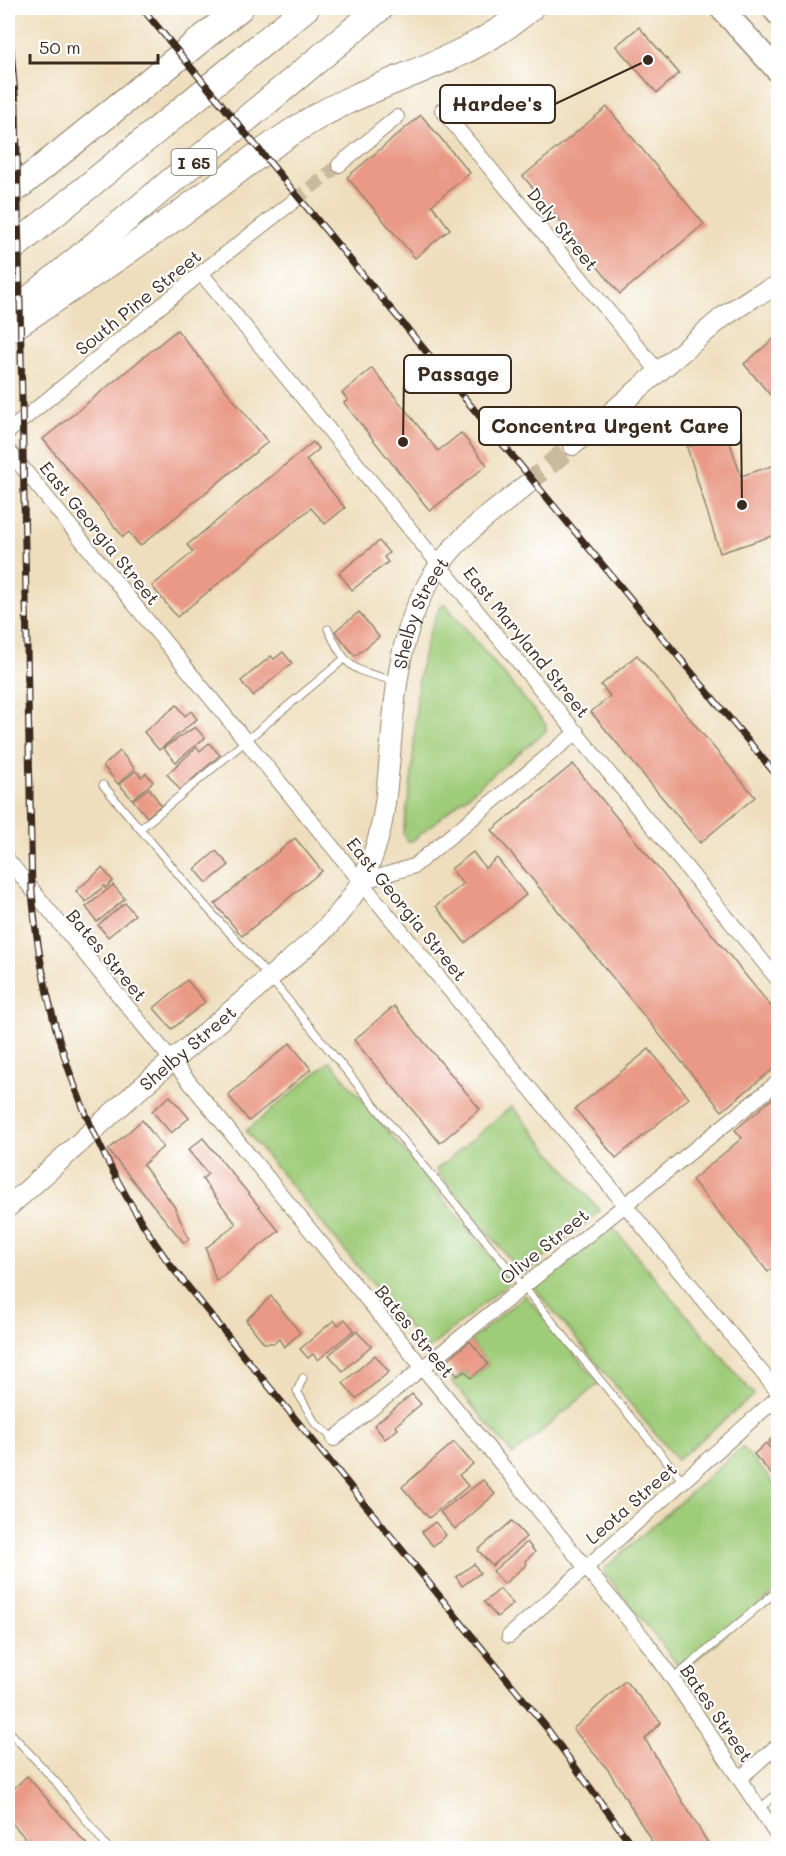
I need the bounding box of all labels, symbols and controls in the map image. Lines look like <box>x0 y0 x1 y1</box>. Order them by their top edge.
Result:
scale bar <box>30 27 158 65</box>
text: 50 m <box>39 35 81 59</box>
callout: Hardee's <box>440 85 555 123</box>
text: Hardee's <box>452 90 542 116</box>
road number: I 65 <box>172 149 216 175</box>
street label: Daly Street <box>522 182 604 276</box>
street label: South Pine Street <box>70 244 206 360</box>
callout: Passage <box>404 355 511 393</box>
text: Passage <box>417 360 499 386</box>
callout: Concentra Urgent Care <box>479 407 741 445</box>
text: Concentra Urgent Care <box>491 412 729 438</box>
street label: East Georgia Street <box>35 456 165 610</box>
street label: Shelby Street <box>388 552 454 671</box>
street label: East Maryland Street <box>458 561 596 723</box>
street label: East Georgia Street <box>342 832 472 986</box>
street label: Bates Street <box>61 904 153 1006</box>
street label: Shelby Street <box>134 1000 241 1096</box>
street label: Olive Street <box>494 1203 594 1289</box>
street label: Bates Street <box>370 1279 460 1383</box>
street label: Leota Street <box>580 1457 682 1549</box>
street label: Bates Street <box>675 1659 759 1767</box>

